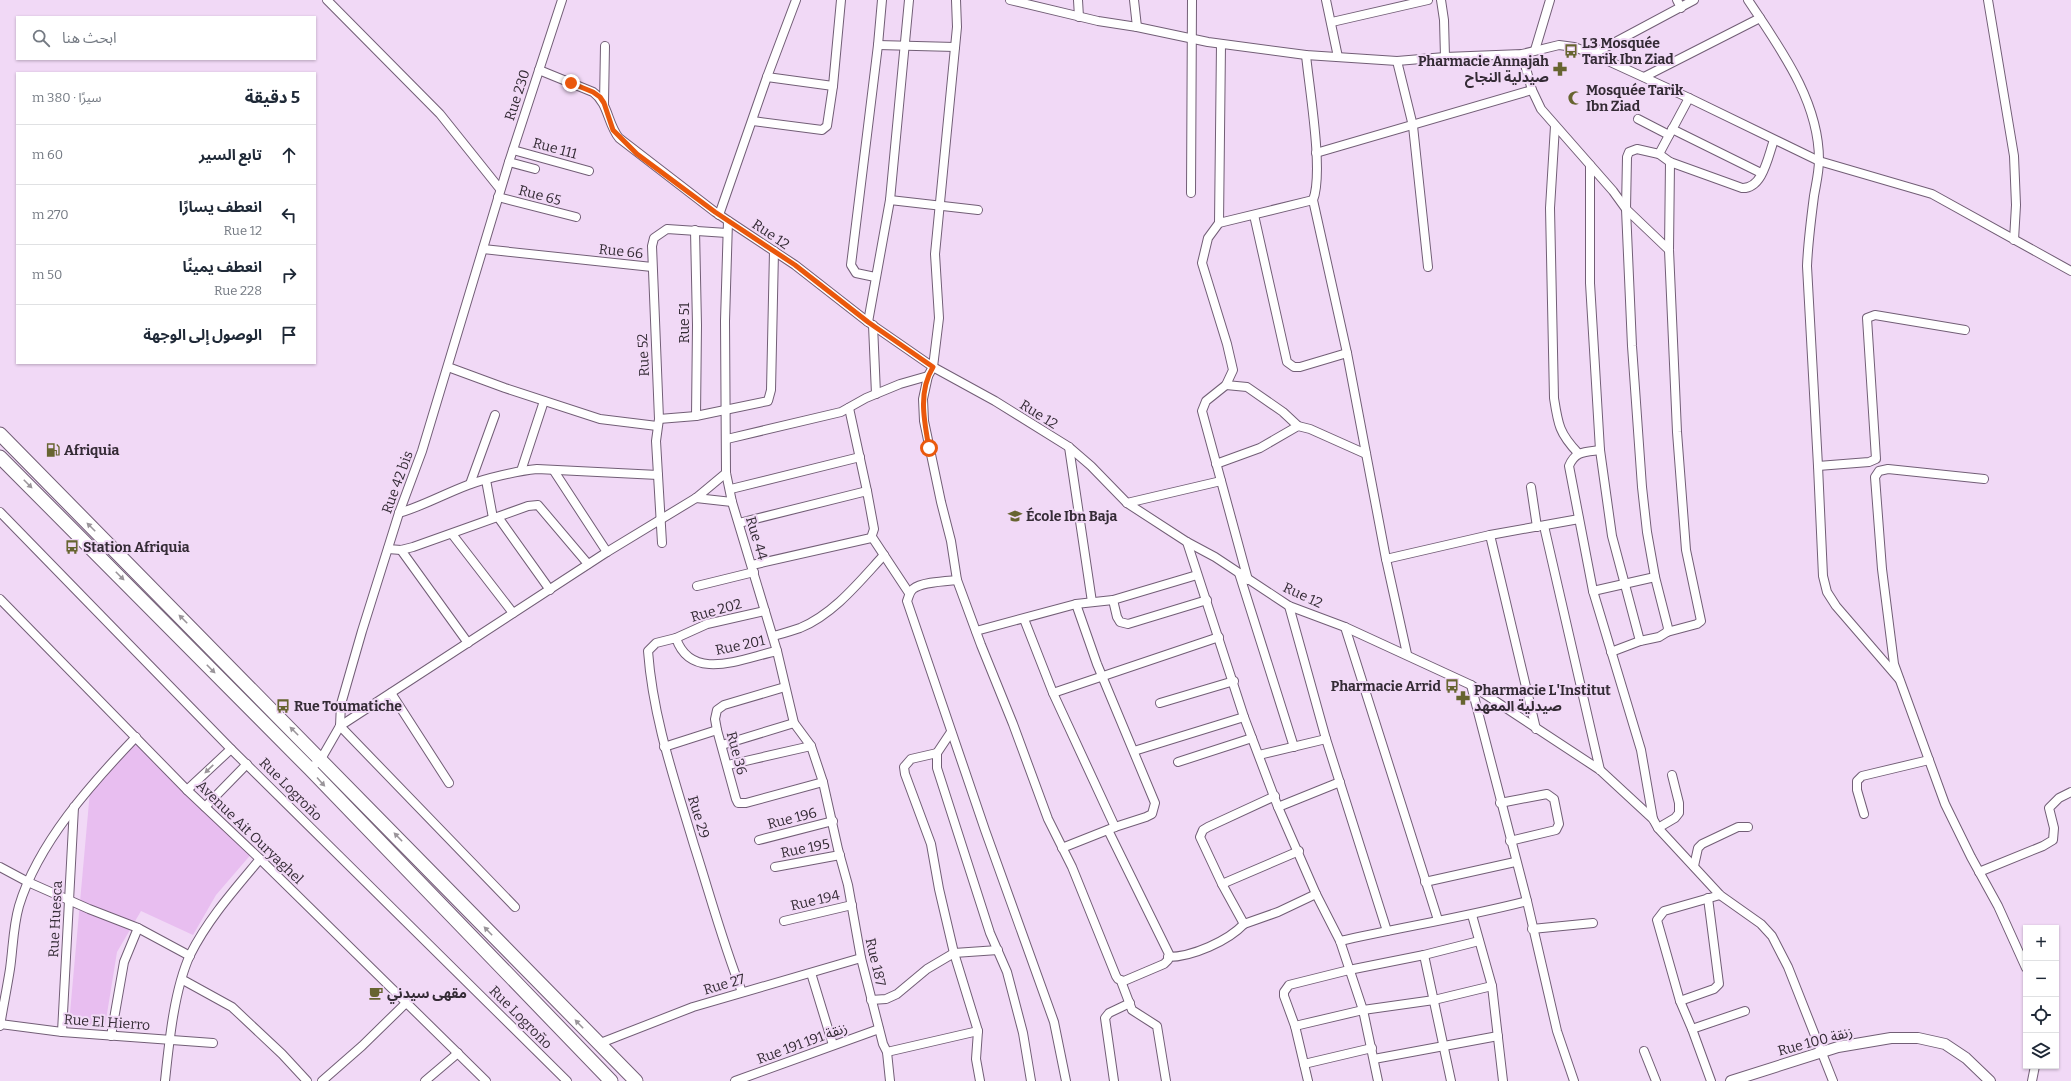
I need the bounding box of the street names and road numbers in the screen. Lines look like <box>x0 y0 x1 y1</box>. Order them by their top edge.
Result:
street label: Rue 230 <box>501 67 534 123</box>
street label: Rue 111 <box>531 134 579 163</box>
street label: Rue 65 <box>517 182 563 209</box>
street label: Rue 12 <box>749 216 793 253</box>
street label: Rue 66 <box>598 241 644 262</box>
street label: Rue 51 <box>676 302 693 344</box>
street label: Rue 52 <box>634 333 653 377</box>
street label: Rue 12 <box>1017 396 1061 433</box>
street label: Rue 42 bis <box>378 448 417 516</box>
street label: Rue 44 <box>742 514 771 562</box>
street label: Rue 12 <box>1280 579 1325 612</box>
street label: Rue 202 <box>689 595 744 626</box>
street label: Rue 201 <box>714 632 767 659</box>
street label: Rue 36 <box>723 730 750 777</box>
street label: Rue Logroño <box>256 754 326 824</box>
street label: Avenue Ait Ouryaghel <box>193 777 307 888</box>
street label: Rue 29 <box>684 794 713 841</box>
street label: Rue 196 <box>766 804 819 833</box>
street label: Rue 195 <box>779 835 831 862</box>
street label: Rue Huesca <box>45 880 66 958</box>
street label: Rue 194 <box>789 887 841 914</box>
street label: Rue 187 <box>862 936 889 988</box>
street label: Rue 27 <box>701 970 747 999</box>
street label: Rue Logroño <box>486 982 556 1052</box>
street label: Rue El Hierro <box>63 1011 151 1034</box>
street label: Rue 191 زنقة 191 <box>755 1019 850 1068</box>
street label: Rue 100 زنقة <box>1776 1023 1854 1060</box>

